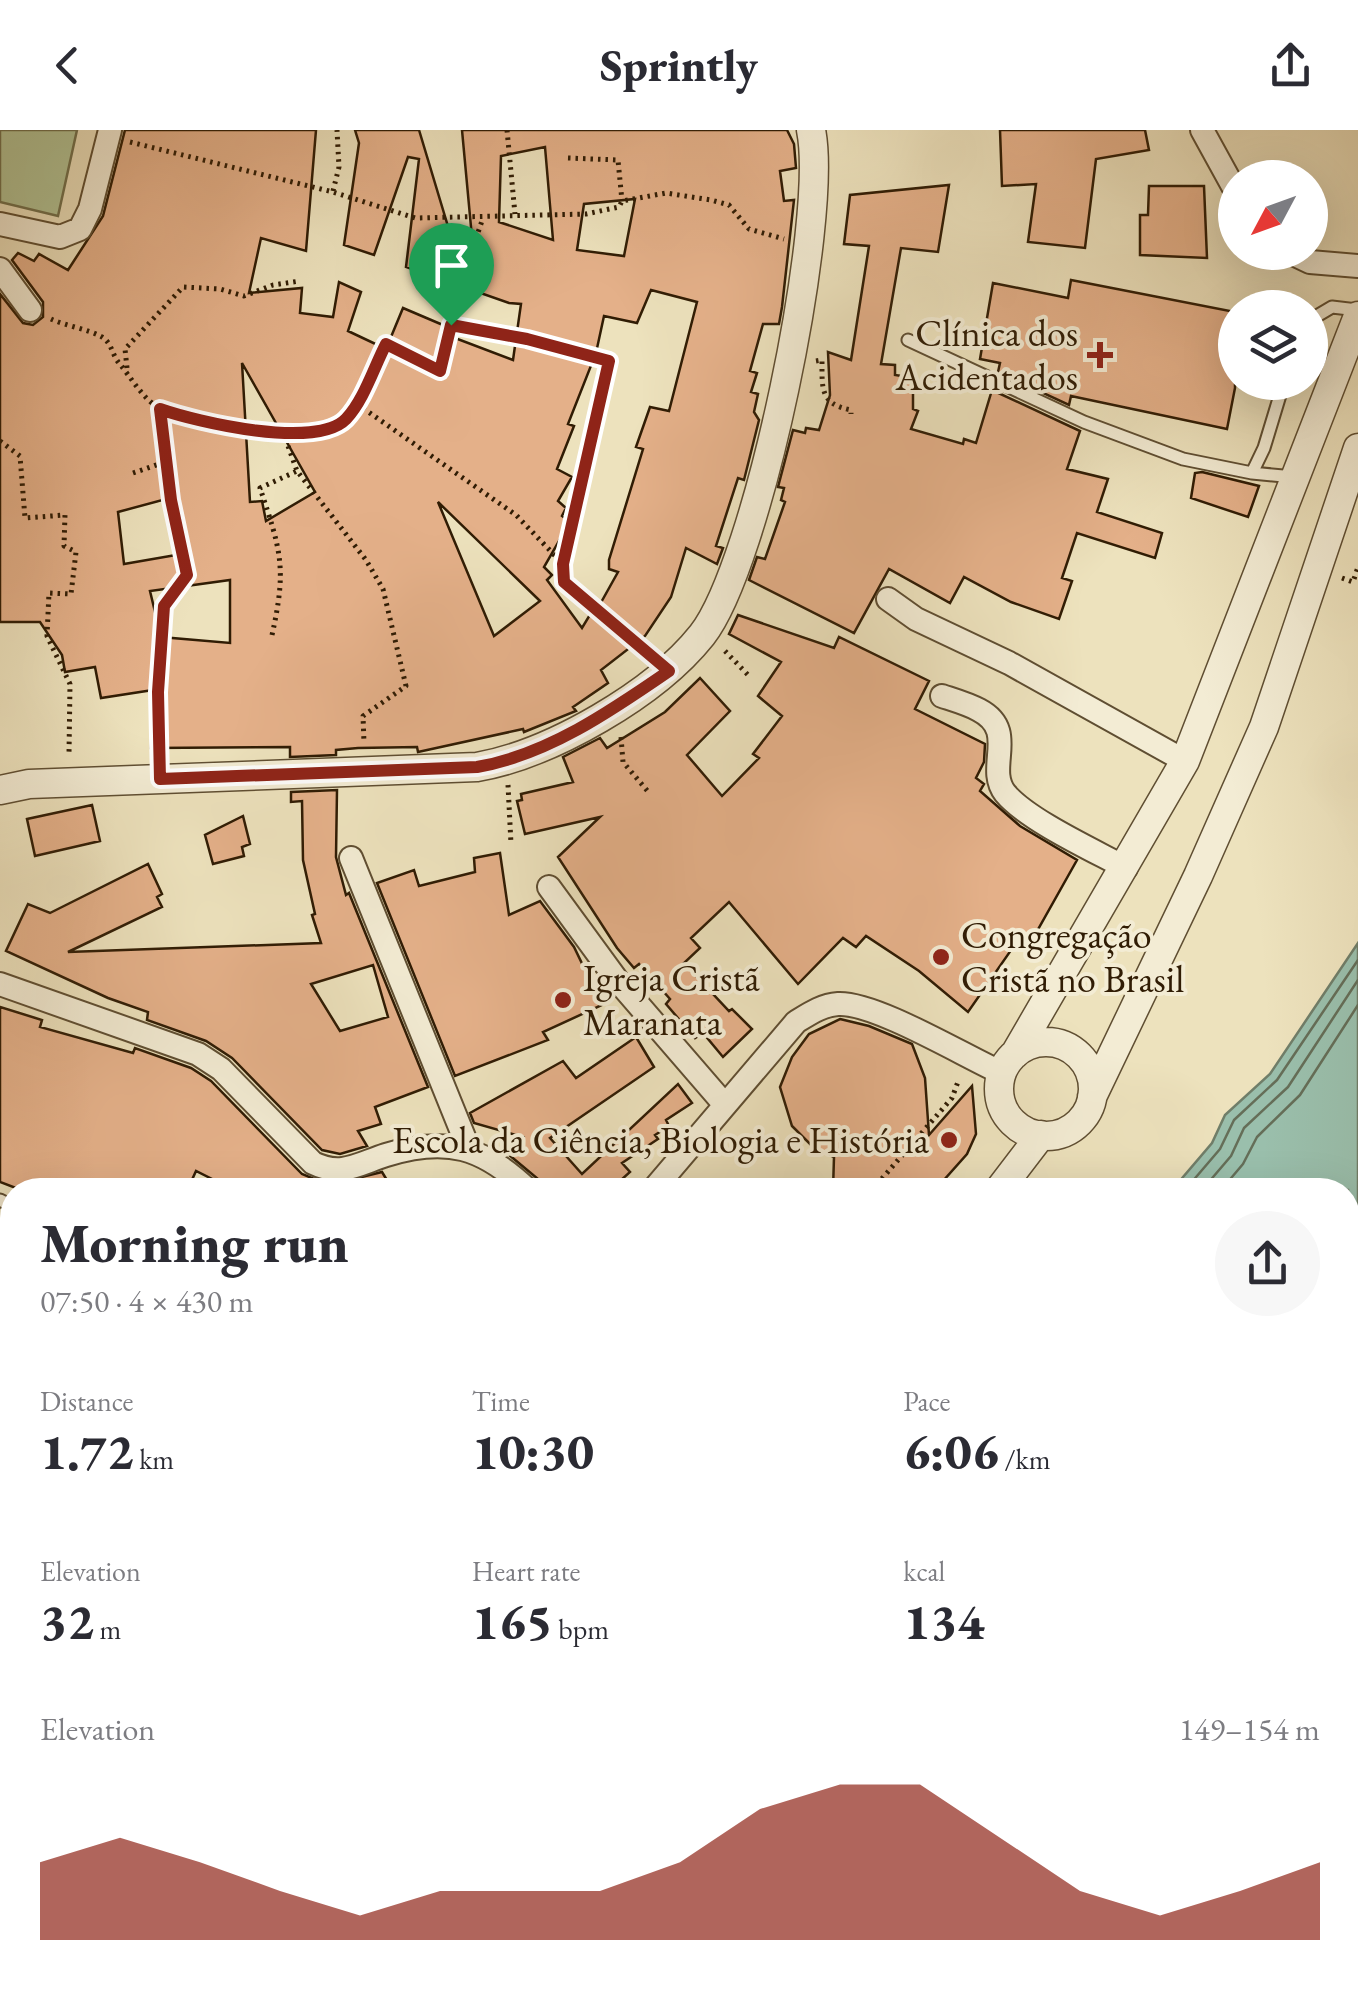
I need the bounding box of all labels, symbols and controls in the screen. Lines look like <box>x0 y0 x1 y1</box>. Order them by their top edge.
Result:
text: Sprintly <box>600 36 758 94</box>
icon: back <box>40 38 95 93</box>
icon: share <box>1263 38 1318 93</box>
north arrow <box>1218 160 1328 270</box>
map controls <box>1218 160 1328 400</box>
pin <box>409 223 494 326</box>
icon: arrive <box>424 238 479 293</box>
button: layers <box>1218 290 1328 400</box>
place label: Clínica dos Acidentados <box>894 308 1078 401</box>
marker: Clínica dos Acidentados <box>1087 342 1113 368</box>
place label: Congregação Cristã no Brasil <box>961 910 1184 1003</box>
marker: Congregação Cristã no Brasil <box>930 946 952 968</box>
place label: Igreja Cristã Maranata <box>583 953 761 1046</box>
marker: Igreja Cristã Maranata <box>552 989 574 1011</box>
place label: Escola da Ciência, Biologia e História <box>392 1115 930 1164</box>
marker: Escola da Ciência, Biologia e História <box>938 1129 960 1151</box>
text: Morning run <box>40 1207 349 1278</box>
button: share <box>1215 1211 1320 1316</box>
text: 07:50 · 4 × 430 m <box>40 1280 253 1322</box>
text: Distance <box>40 1383 134 1419</box>
text: Time <box>472 1383 530 1419</box>
text: Pace <box>903 1383 950 1419</box>
text: 1.72 <box>40 1419 134 1484</box>
text: 10:30 <box>472 1419 594 1484</box>
text: 6:06 <box>903 1419 999 1484</box>
text: km <box>134 1441 174 1477</box>
text: /km <box>999 1441 1050 1477</box>
text: Elevation <box>40 1553 141 1589</box>
text: Heart rate <box>472 1553 580 1589</box>
text: kcal <box>903 1553 945 1589</box>
text: 32 <box>40 1589 94 1654</box>
text: 165 <box>472 1589 553 1654</box>
text: 134 <box>903 1589 984 1654</box>
text: m <box>94 1611 121 1647</box>
text: bpm <box>553 1611 609 1647</box>
text: Elevation <box>40 1708 155 1750</box>
text: 149–154 m <box>1179 1708 1320 1750</box>

